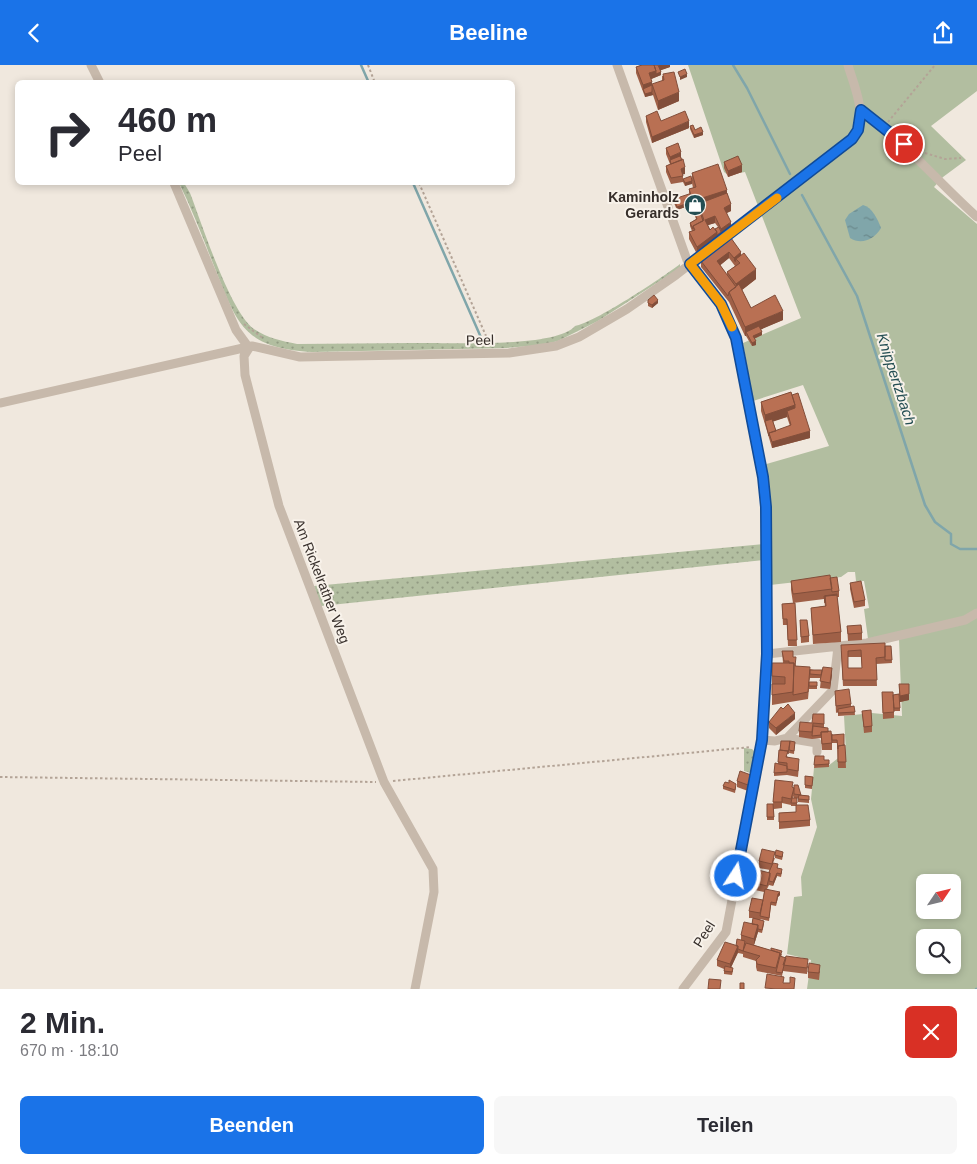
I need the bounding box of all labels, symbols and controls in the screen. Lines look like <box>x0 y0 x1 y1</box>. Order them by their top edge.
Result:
icon: back <box>20 19 48 47</box>
icon: share <box>929 19 957 47</box>
text: Beeline <box>449 20 528 45</box>
icon: right <box>35 100 100 165</box>
text: 460 m <box>118 100 217 139</box>
pin <box>883 123 925 165</box>
icon: arrive <box>890 130 918 158</box>
text: Peel <box>118 141 162 166</box>
place label: Kaminholz Gerards <box>608 189 679 221</box>
shop icon: Kaminholz Gerards <box>683 193 707 217</box>
water label: Knippertzbach <box>874 331 919 427</box>
street label: Peel <box>466 332 494 348</box>
street label: Am Rickelrather Weg <box>291 517 353 645</box>
position arrow <box>709 849 761 901</box>
north arrow <box>916 874 961 919</box>
map controls <box>916 874 961 974</box>
street label: Peel <box>690 918 718 950</box>
button: search <box>916 929 961 974</box>
text: 2 Min. <box>20 1006 105 1039</box>
button: close <box>905 1006 957 1058</box>
text: 670 m · 18:10 <box>20 1042 119 1059</box>
button: Beenden <box>20 1096 484 1154</box>
button: Teilen <box>494 1096 957 1154</box>

